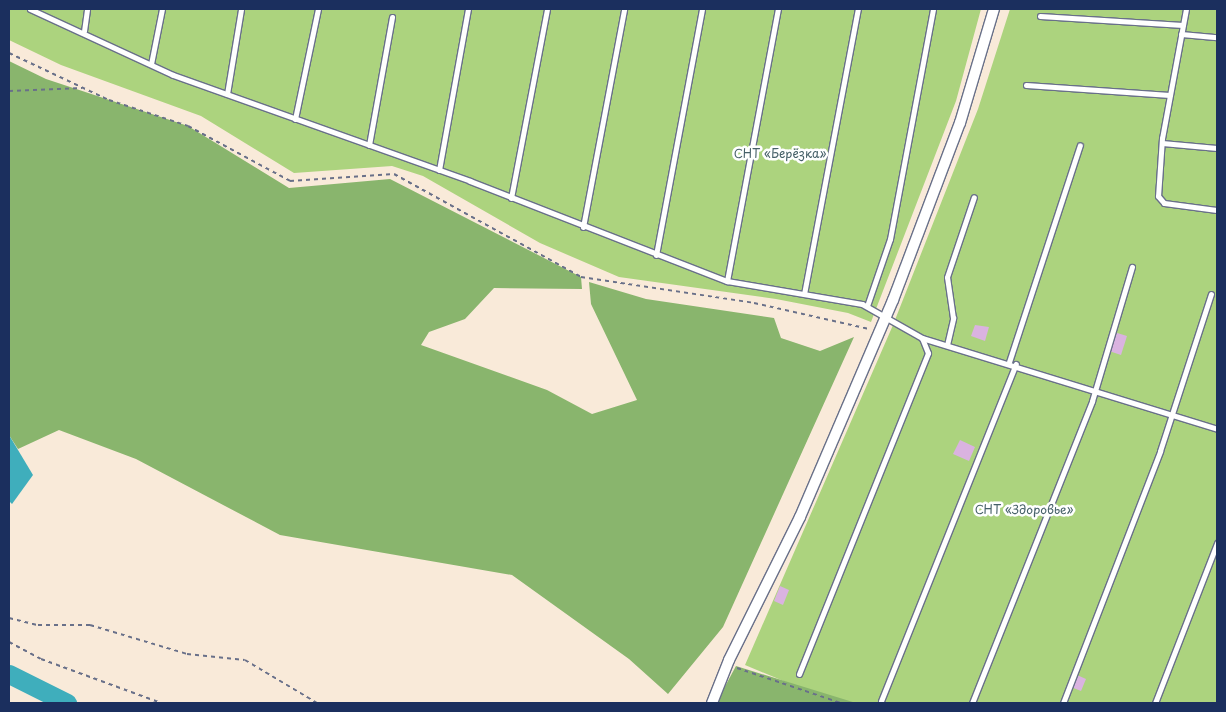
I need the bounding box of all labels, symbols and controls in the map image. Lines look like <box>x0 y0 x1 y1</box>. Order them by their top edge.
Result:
park label: СНТ «Берёзка» <box>734 147 826 161</box>
park label: СНТ «Здоровье» <box>975 503 1073 517</box>

